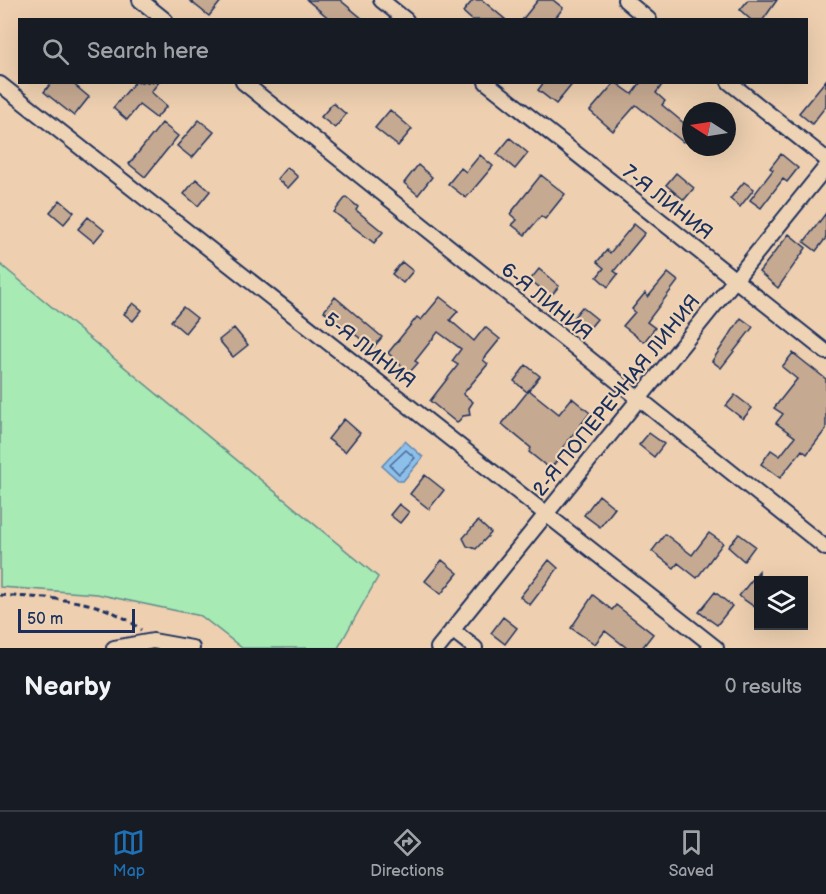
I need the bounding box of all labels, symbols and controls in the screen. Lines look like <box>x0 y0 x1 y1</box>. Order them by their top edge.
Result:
search box <box>18 18 808 84</box>
icon: search <box>39 35 72 68</box>
text: Search here <box>87 38 209 65</box>
north arrow <box>682 102 736 156</box>
street label: 7-Я ЛИНИЯ <box>618 160 717 245</box>
street label: 6-Я ЛИНИЯ <box>496 258 597 346</box>
street label: 2-Я ПОПЕРЕЧНАЯ ЛИНИЯ <box>528 290 706 501</box>
street label: 5-Я ЛИНИЯ <box>319 308 420 394</box>
map controls <box>754 576 808 630</box>
button: layers <box>754 576 808 630</box>
scale bar <box>18 606 135 634</box>
text: 50 m <box>27 610 63 629</box>
text: Nearby <box>24 672 111 703</box>
text: 0 results <box>725 675 802 699</box>
tab: Map <box>112 826 145 881</box>
tab: Directions <box>370 826 444 881</box>
tab: Saved <box>669 826 714 881</box>

